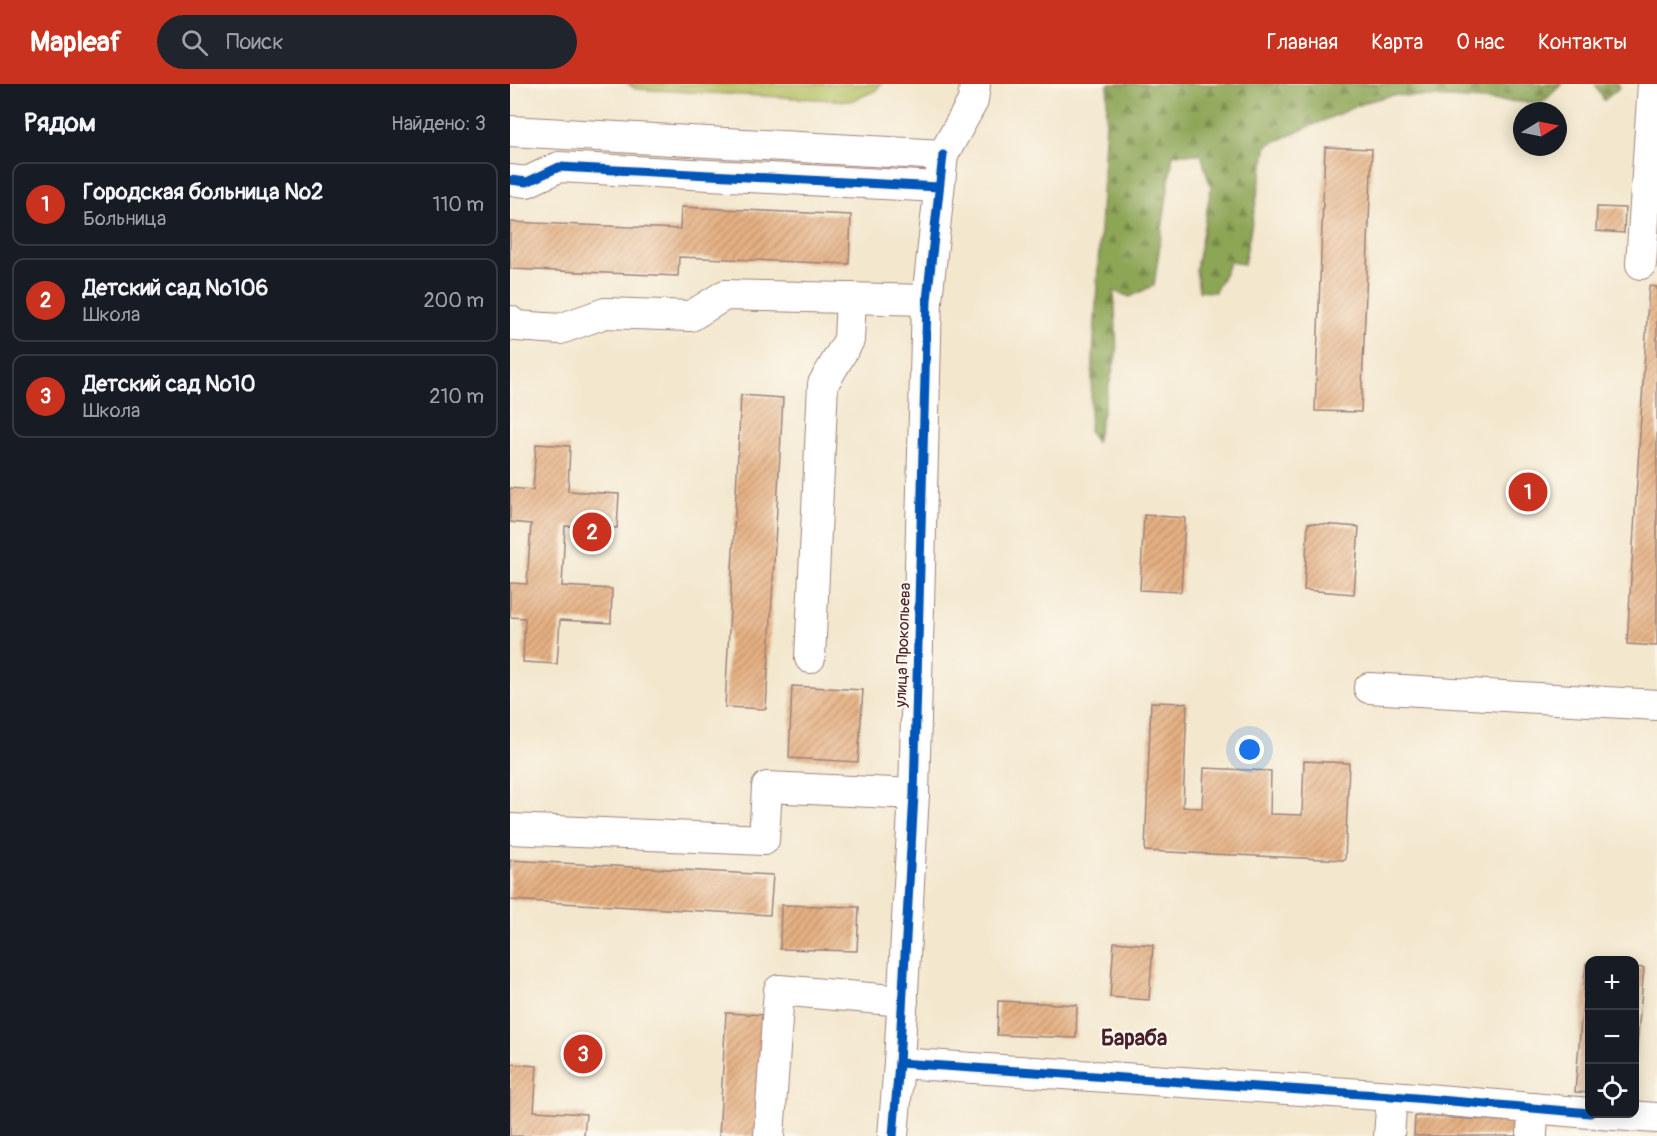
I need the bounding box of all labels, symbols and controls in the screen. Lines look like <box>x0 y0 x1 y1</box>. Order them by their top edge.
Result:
search box <box>157 15 577 69</box>
text: Mapleaf <box>30 25 121 60</box>
icon: search <box>178 26 211 59</box>
text: Поиск <box>226 28 284 56</box>
text: Главная <box>1267 29 1338 56</box>
text: Карта <box>1371 29 1423 56</box>
text: О нас <box>1456 29 1505 56</box>
text: Контакты <box>1538 29 1627 56</box>
north arrow <box>1513 102 1567 156</box>
text: Рядом <box>24 107 96 139</box>
text: Найдено: 3 <box>391 111 486 136</box>
text: Городская больница №2 <box>83 178 323 206</box>
text: 1 <box>42 192 49 217</box>
text: 110 m <box>433 192 484 217</box>
text: Больница <box>83 206 166 231</box>
text: Детский сад №106 <box>83 274 268 302</box>
text: 2 <box>40 288 51 313</box>
text: 200 m <box>423 288 484 313</box>
text: Школа <box>83 302 140 327</box>
text: Детский сад №10 <box>83 370 255 398</box>
text: 3 <box>40 384 51 409</box>
text: 210 m <box>429 384 484 409</box>
text: Школа <box>83 398 140 423</box>
pin: 1 <box>1508 470 1548 514</box>
pin: 2 <box>572 510 611 554</box>
street label: улица Прокопьева <box>891 582 915 709</box>
your location <box>1235 735 1264 764</box>
map controls <box>1585 956 1639 1118</box>
button: + <box>1585 956 1639 1010</box>
button: − <box>1585 1010 1639 1064</box>
district label: Бараба <box>1101 1024 1167 1052</box>
pin: 3 <box>564 1032 602 1076</box>
button: locate <box>1585 1064 1639 1118</box>

